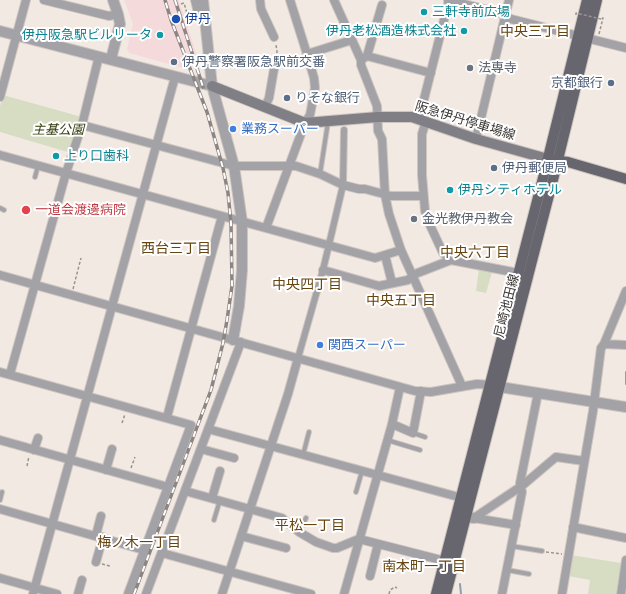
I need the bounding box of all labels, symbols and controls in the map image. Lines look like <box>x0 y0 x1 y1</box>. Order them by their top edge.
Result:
place label: 三軒寺前広場 <box>432 4 510 20</box>
marker: 三軒寺前広場 <box>419 7 429 17</box>
place label: 伊丹 <box>185 11 211 27</box>
marker: 伊丹 <box>170 13 182 25</box>
place label: 伊丹老松酒造株式会社 <box>326 23 456 39</box>
district label: 中央三丁目 <box>500 24 570 40</box>
marker: 伊丹老松酒造株式会社 <box>459 26 469 36</box>
place label: 伊丹阪急駅ビルリータ <box>22 27 152 43</box>
marker: 伊丹阪急駅ビルリータ <box>155 30 165 40</box>
place label: 伊丹警察署阪急駅前交番 <box>182 54 325 70</box>
marker: 伊丹警察署阪急駅前交番 <box>169 57 179 67</box>
place label: 法専寺 <box>478 60 517 76</box>
marker: 法専寺 <box>465 63 475 73</box>
place label: 京都銀行 <box>551 75 603 91</box>
marker: 京都銀行 <box>606 78 616 88</box>
place label: りそな銀行 <box>295 90 360 106</box>
marker: りそな銀行 <box>282 93 292 103</box>
street label: 阪急伊丹停車場線 <box>413 98 517 144</box>
place label: 業務スーパー <box>241 121 319 137</box>
park label: 主基公園 <box>32 122 84 138</box>
marker: 業務スーパー <box>228 124 238 134</box>
place label: 上り口歯科 <box>64 148 129 164</box>
marker: 上り口歯科 <box>51 151 61 161</box>
place label: 伊丹郵便局 <box>502 160 567 176</box>
marker: 伊丹郵便局 <box>489 163 499 173</box>
place label: 伊丹シティホテル <box>458 182 562 198</box>
marker: 伊丹シティホテル <box>445 185 455 195</box>
place label: 一道会渡邊病院 <box>35 202 126 218</box>
marker: 一道会渡邊病院 <box>20 204 32 216</box>
place label: 金光教伊丹教会 <box>422 211 513 227</box>
marker: 金光教伊丹教会 <box>409 214 419 224</box>
district label: 西台三丁目 <box>141 241 211 257</box>
district label: 中央六丁目 <box>440 245 510 261</box>
street label: 尼崎池田線 <box>492 273 522 339</box>
district label: 中央四丁目 <box>272 277 342 293</box>
district label: 中央五丁目 <box>366 293 436 309</box>
place label: 関西スーパー <box>328 337 406 353</box>
marker: 関西スーパー <box>315 340 325 350</box>
district label: 平松一丁目 <box>275 518 345 534</box>
district label: 梅ノ木一丁目 <box>97 535 181 551</box>
district label: 南本町一丁目 <box>382 559 466 575</box>

